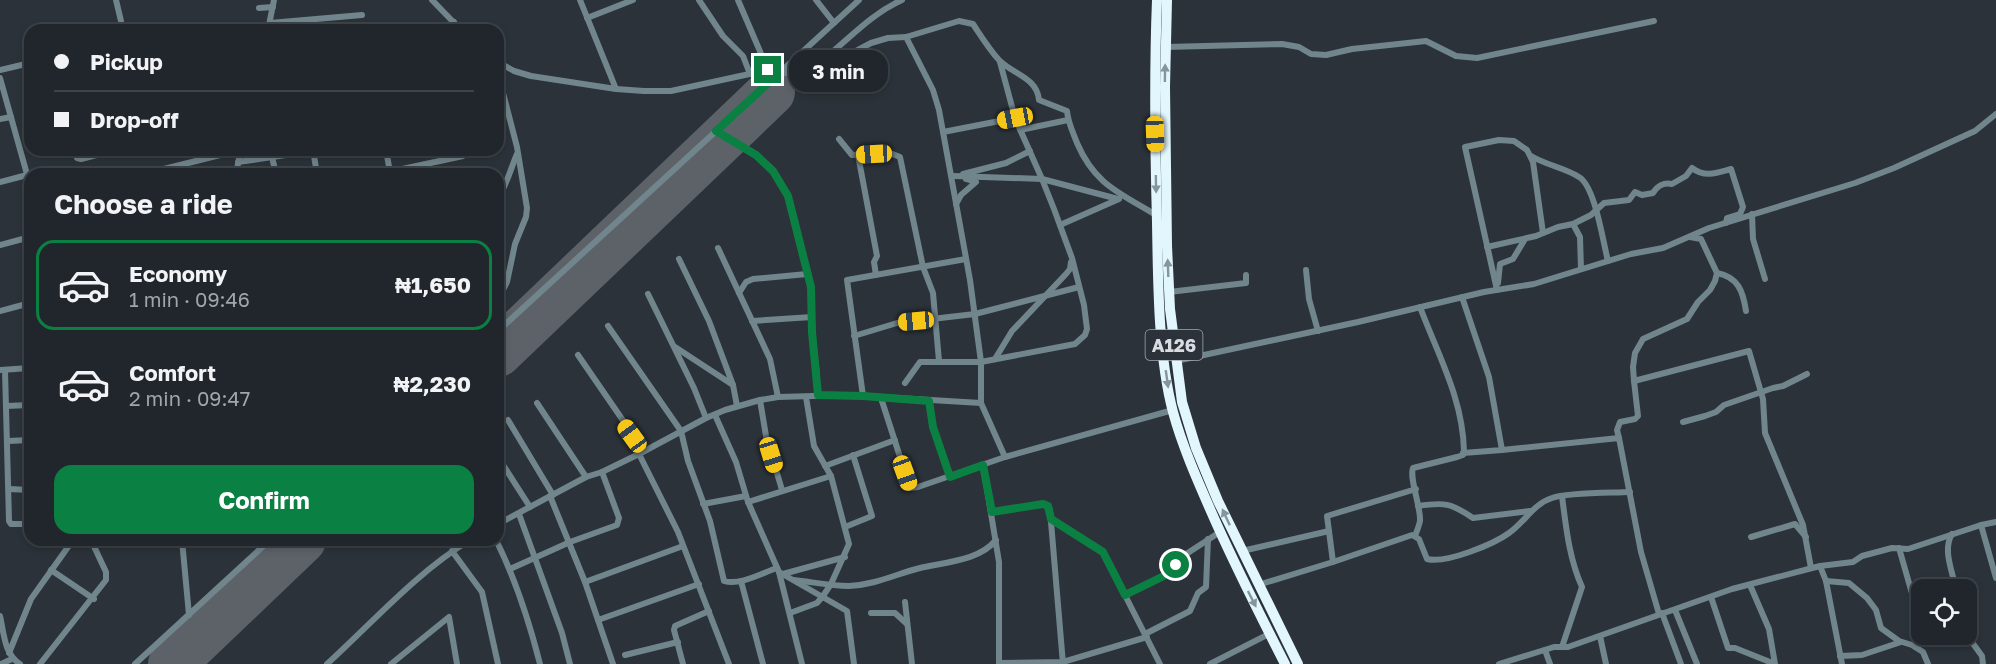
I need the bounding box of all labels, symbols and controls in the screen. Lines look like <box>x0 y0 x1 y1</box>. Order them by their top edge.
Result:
text: Pickup <box>90 48 163 75</box>
callout: 3 min <box>789 49 888 91</box>
route end <box>754 56 781 83</box>
text: 3 min <box>812 59 865 83</box>
one-way arrow <box>1160 64 1170 83</box>
text: Drop-off <box>90 106 179 133</box>
car <box>996 106 1034 130</box>
car <box>1145 116 1165 152</box>
car <box>856 144 892 164</box>
one-way arrow <box>1151 175 1161 194</box>
text: Choose a ride <box>54 188 233 220</box>
icon: car <box>57 258 111 312</box>
one-way arrow <box>1164 259 1173 278</box>
text: Economy <box>129 260 227 287</box>
text: ₦1,650 <box>395 271 471 298</box>
text: 1 min · 09:46 <box>129 287 250 311</box>
car <box>897 310 935 332</box>
road number: A126 <box>1146 330 1202 360</box>
icon: car <box>57 357 111 411</box>
text: Comfort <box>129 359 216 386</box>
text: ₦2,230 <box>394 370 471 397</box>
one-way arrow <box>1162 370 1172 389</box>
text: 2 min · 09:47 <box>129 386 250 410</box>
car <box>614 416 650 456</box>
car <box>757 435 785 475</box>
car <box>890 453 920 493</box>
button: Confirm <box>54 465 474 534</box>
one-way arrow <box>1221 509 1230 526</box>
route start <box>1162 551 1189 578</box>
map controls <box>1911 579 1977 645</box>
button: locate <box>1911 579 1977 645</box>
one-way arrow <box>1247 591 1257 608</box>

